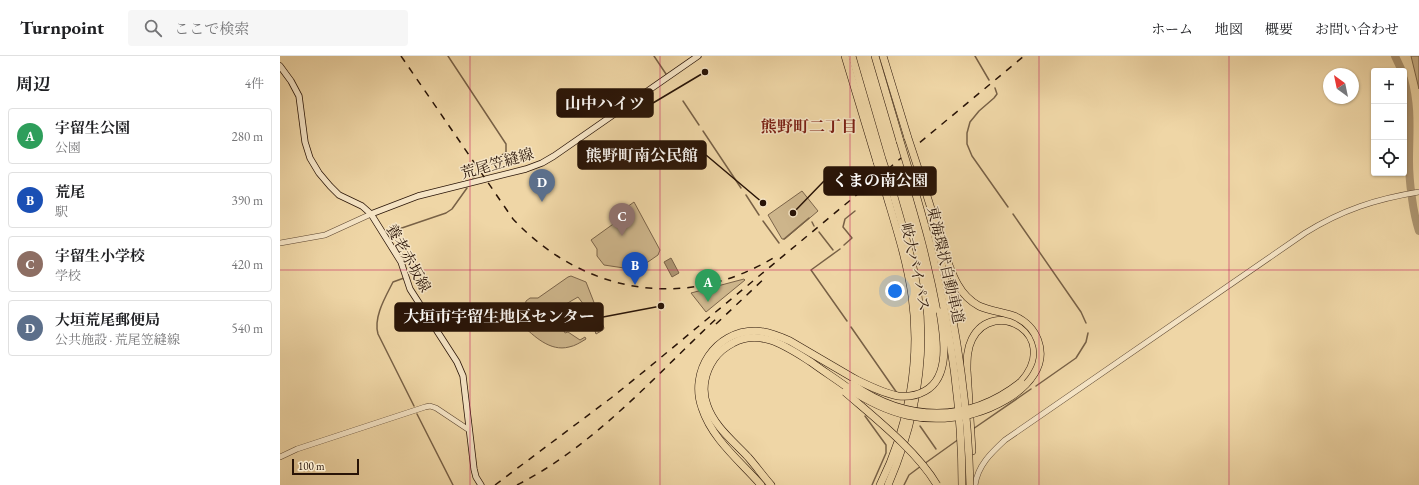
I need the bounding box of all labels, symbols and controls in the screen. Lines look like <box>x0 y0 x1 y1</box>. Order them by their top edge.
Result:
search box <box>128 10 408 46</box>
text: Turnpoint <box>20 15 104 40</box>
icon: search <box>142 17 164 39</box>
text: ここで検索 <box>174 19 249 38</box>
text: ホーム <box>1151 20 1193 38</box>
text: 地図 <box>1215 20 1243 38</box>
text: 概要 <box>1265 20 1293 38</box>
text: お問い合わせ <box>1315 20 1399 38</box>
north arrow <box>1323 68 1359 104</box>
map controls <box>1371 68 1407 176</box>
button: + <box>1371 68 1407 104</box>
text: 周辺 <box>16 73 50 95</box>
text: 4件 <box>245 75 264 92</box>
callout: 山中ハイツ <box>557 89 653 117</box>
text: 山中ハイツ <box>565 93 645 114</box>
button: − <box>1371 104 1407 140</box>
district label: 熊野町二丁目 <box>761 116 857 137</box>
text: 宇留生公園 <box>55 118 130 137</box>
text: A <box>25 128 35 145</box>
text: 280 m <box>232 128 263 145</box>
text: 公園 <box>55 139 81 156</box>
button: locate <box>1371 140 1407 176</box>
callout: 熊野町南公民館 <box>578 141 706 169</box>
street label: 荒尾笠縫線 <box>458 144 536 182</box>
text: 熊野町南公民館 <box>586 145 698 166</box>
callout: くまの南公園 <box>824 167 936 195</box>
pin: D <box>529 169 555 202</box>
text: くまの南公園 <box>832 170 928 191</box>
text: 荒尾 <box>55 182 85 201</box>
text: B <box>26 192 34 209</box>
text: 390 m <box>232 192 263 209</box>
text: 駅 <box>55 203 68 220</box>
pin: C <box>609 203 635 236</box>
street label: 東海環状自動車道 <box>923 204 969 326</box>
street label: 養老赤坂線 <box>383 221 435 295</box>
street label: 岐大バイパス <box>897 221 935 313</box>
text: 宇留生小学校 <box>55 246 145 265</box>
pin: B <box>622 252 648 285</box>
text: C <box>25 256 35 273</box>
text: 420 m <box>232 256 263 273</box>
text: 学校 <box>55 267 81 284</box>
pin: A <box>695 269 721 302</box>
your location <box>885 281 905 301</box>
callout: 大垣市宇留生地区センター <box>395 303 603 331</box>
text: 大垣市宇留生地区センター <box>403 306 595 327</box>
text: 大垣荒尾郵便局 <box>55 310 160 329</box>
text: D <box>25 320 35 337</box>
text: 540 m <box>232 320 263 337</box>
text: 公共施設 · 荒尾笠縫線 <box>55 331 180 348</box>
scale bar <box>292 457 359 476</box>
text: 100 m <box>298 459 325 473</box>

